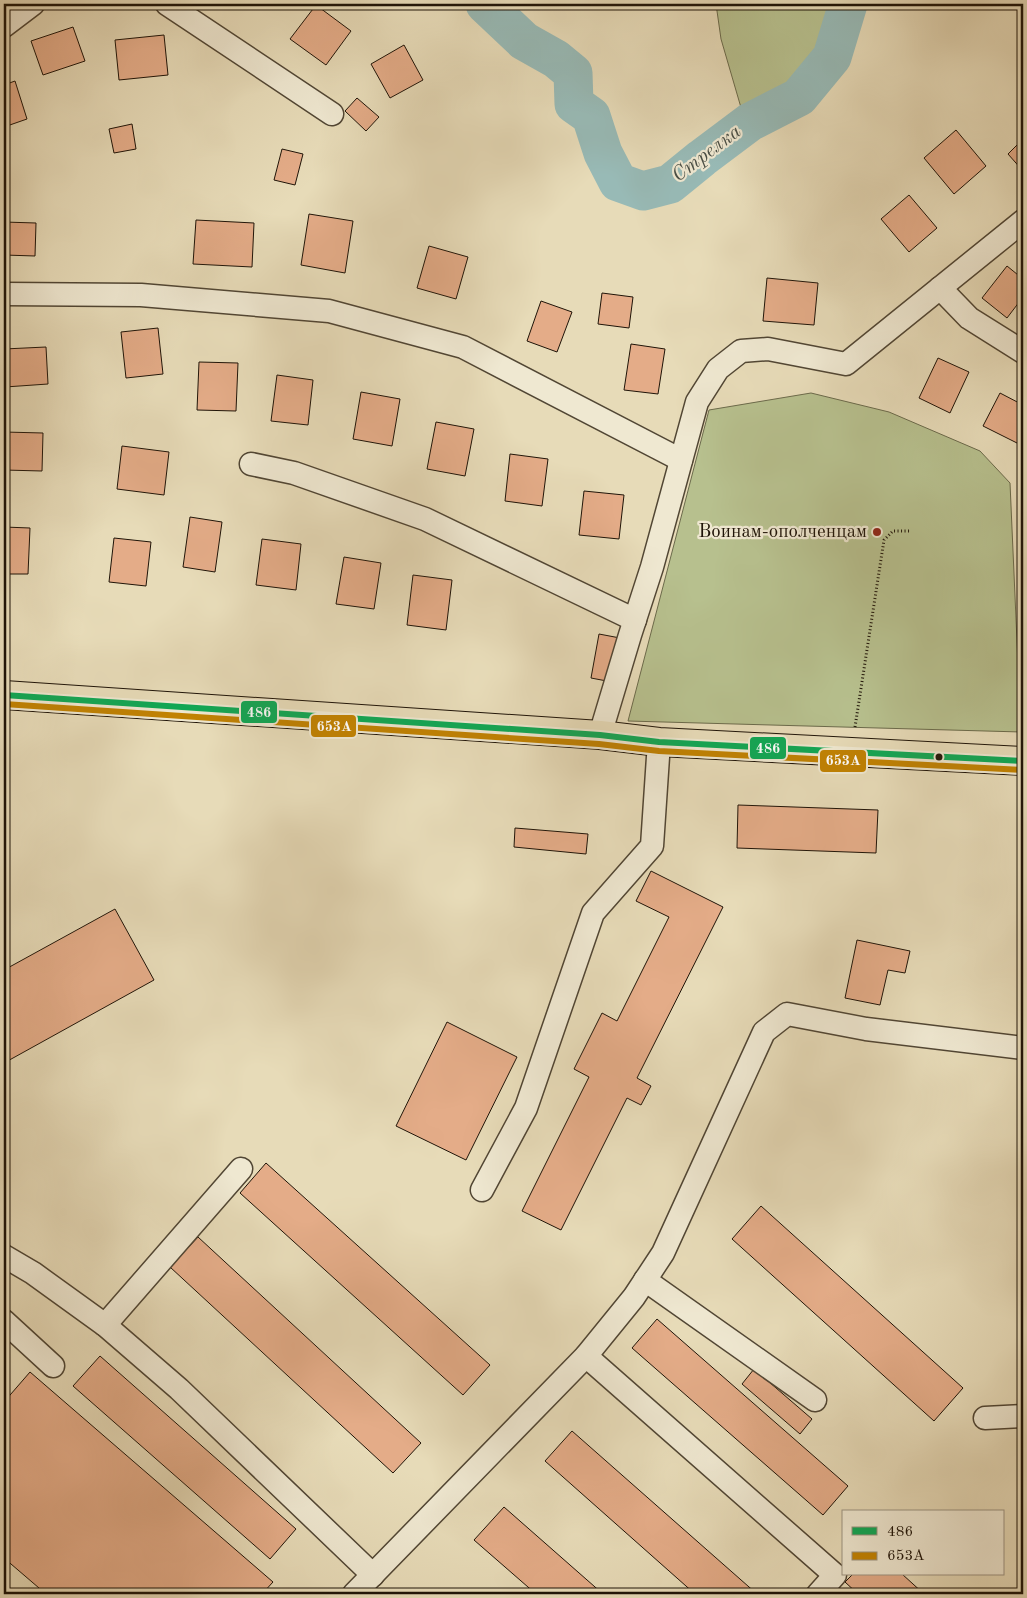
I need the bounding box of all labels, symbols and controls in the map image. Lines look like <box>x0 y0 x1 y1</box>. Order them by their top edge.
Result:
water label: Стрелка <box>669 122 745 186</box>
place label: Воинам-ополченцам <box>698 523 867 542</box>
marker: Воинам-ополченцам <box>871 526 883 538</box>
line badge: 486 <box>240 700 278 724</box>
text: 486 <box>247 706 271 720</box>
line badge: 653А <box>310 714 357 738</box>
text: 653А <box>317 720 352 734</box>
line badge: 486 <box>749 736 787 760</box>
text: 486 <box>756 742 780 756</box>
line badge: 653А <box>819 749 867 773</box>
unlabelled marker <box>934 752 944 762</box>
text: 653А <box>826 754 861 768</box>
legend <box>842 1510 1004 1576</box>
text: 486 <box>887 1525 913 1540</box>
text: 653А <box>887 1549 925 1564</box>

